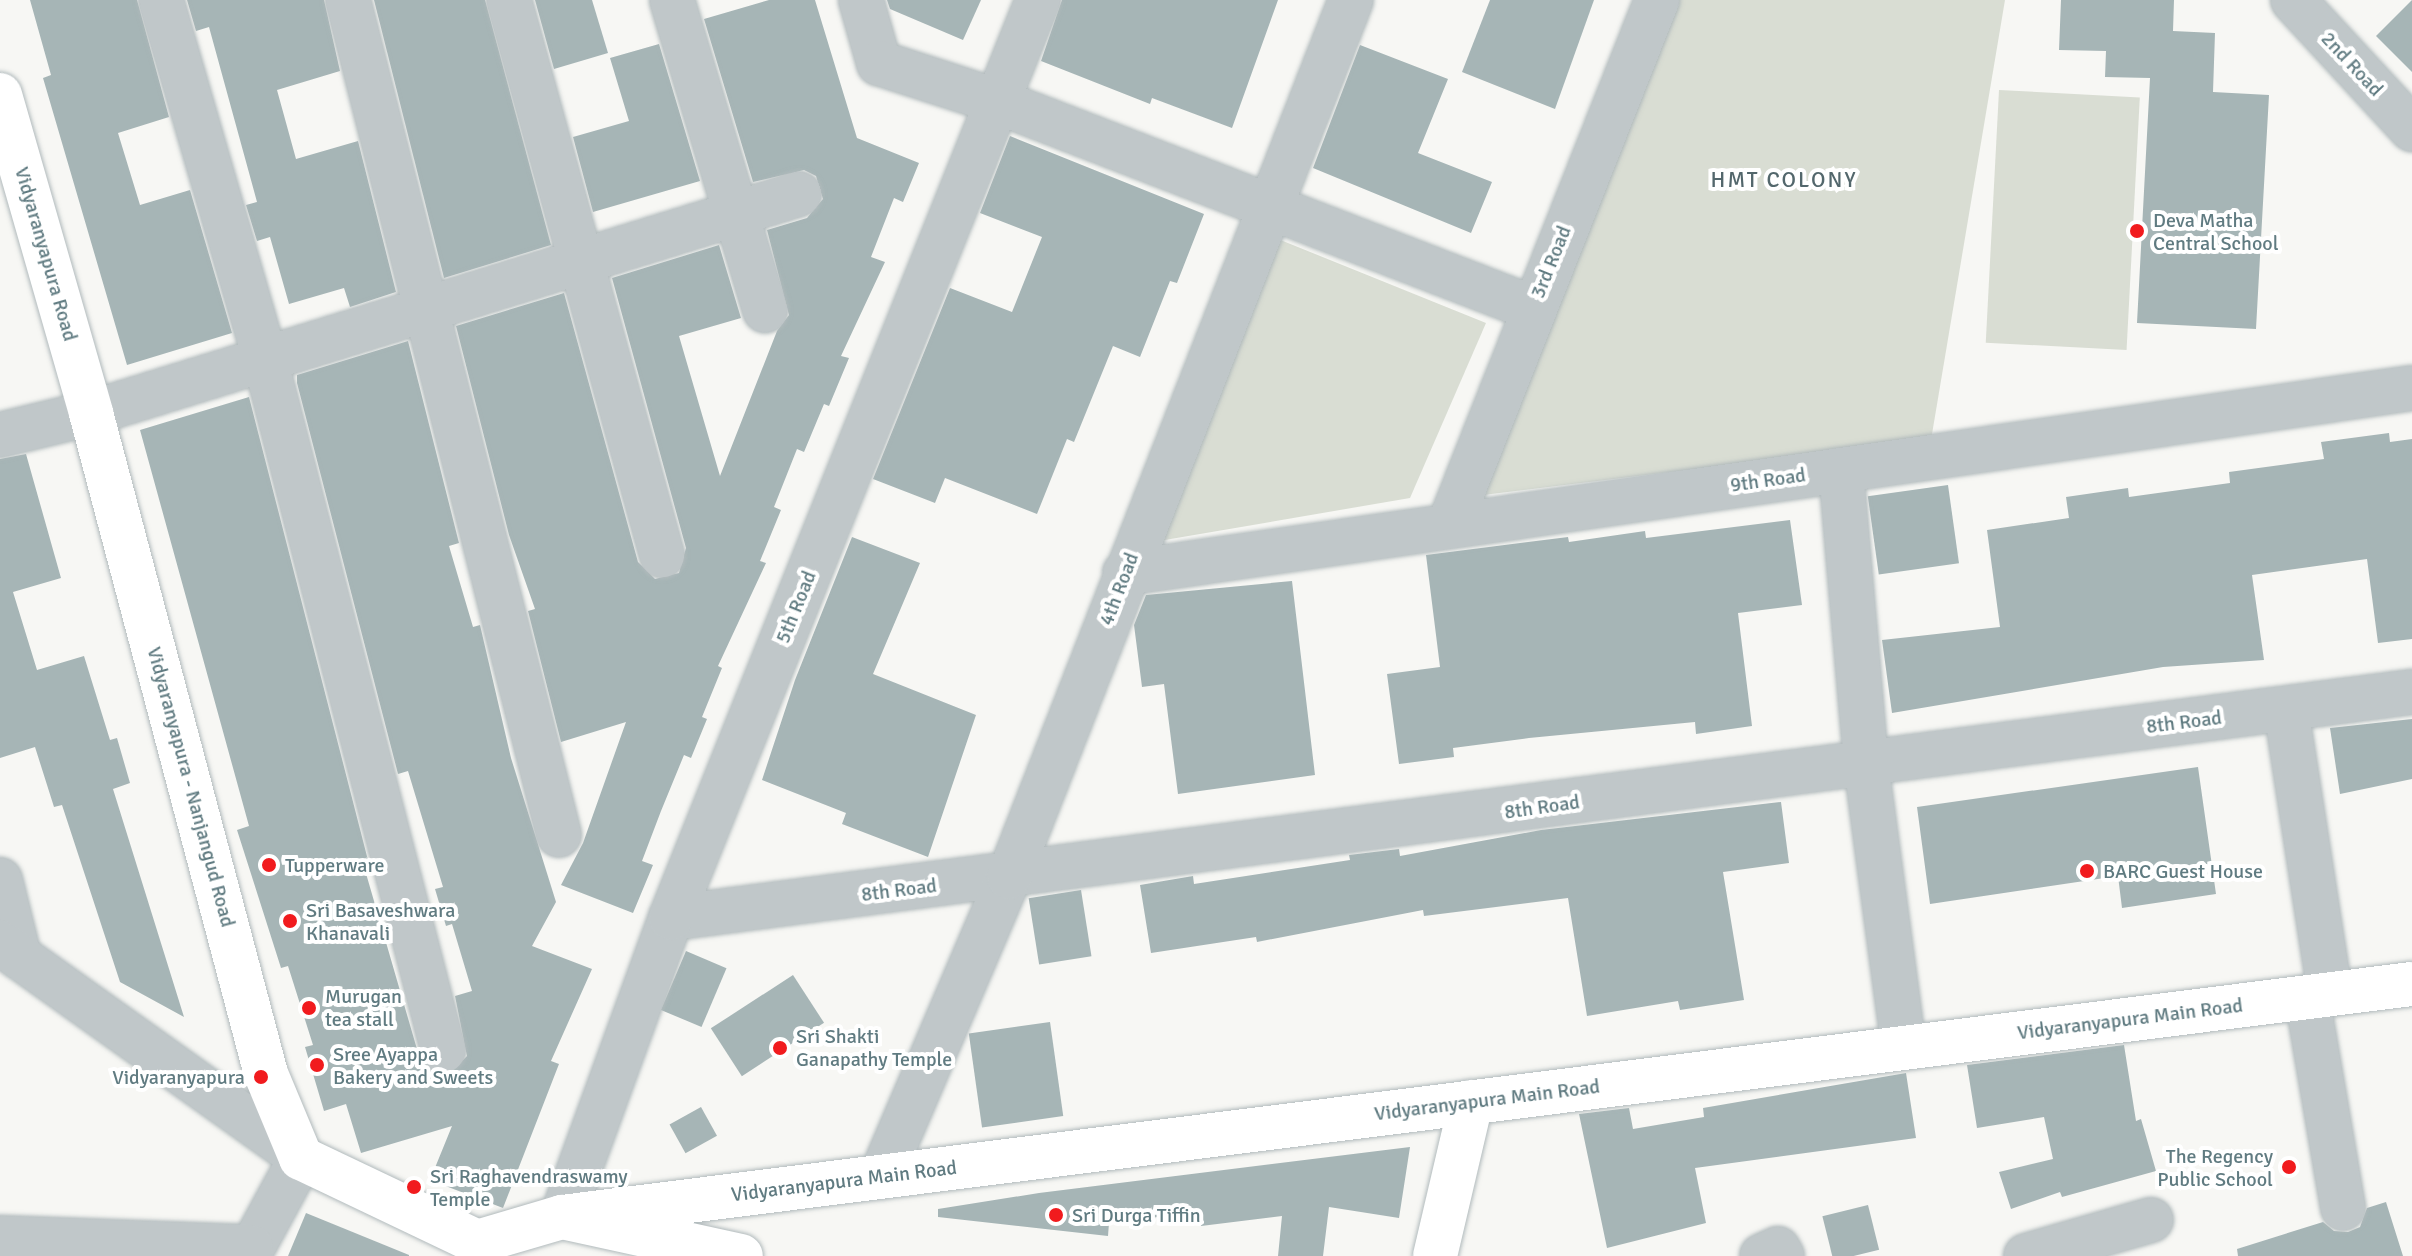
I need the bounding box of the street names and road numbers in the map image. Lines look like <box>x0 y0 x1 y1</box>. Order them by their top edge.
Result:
street label: 2nd Road <box>2316 27 2388 101</box>
street label: Vidyaranyapura Road <box>10 164 82 344</box>
street label: 3rd Road <box>1526 222 1576 302</box>
street label: 9th Road <box>1729 463 1807 497</box>
street label: 4th Road <box>1094 549 1144 629</box>
street label: 5th Road <box>771 567 821 647</box>
street label: Vidyaranyapura - Nanjangud Road <box>142 644 240 930</box>
street label: 8th Road <box>2145 705 2223 739</box>
street label: 8th Road <box>1503 790 1581 824</box>
street label: 8th Road <box>860 873 938 907</box>
street label: Vidyaranyapura Main Road <box>2016 993 2244 1045</box>
street label: Vidyaranyapura Main Road <box>1373 1074 1601 1126</box>
street label: Vidyaranyapura Main Road <box>730 1155 958 1207</box>

